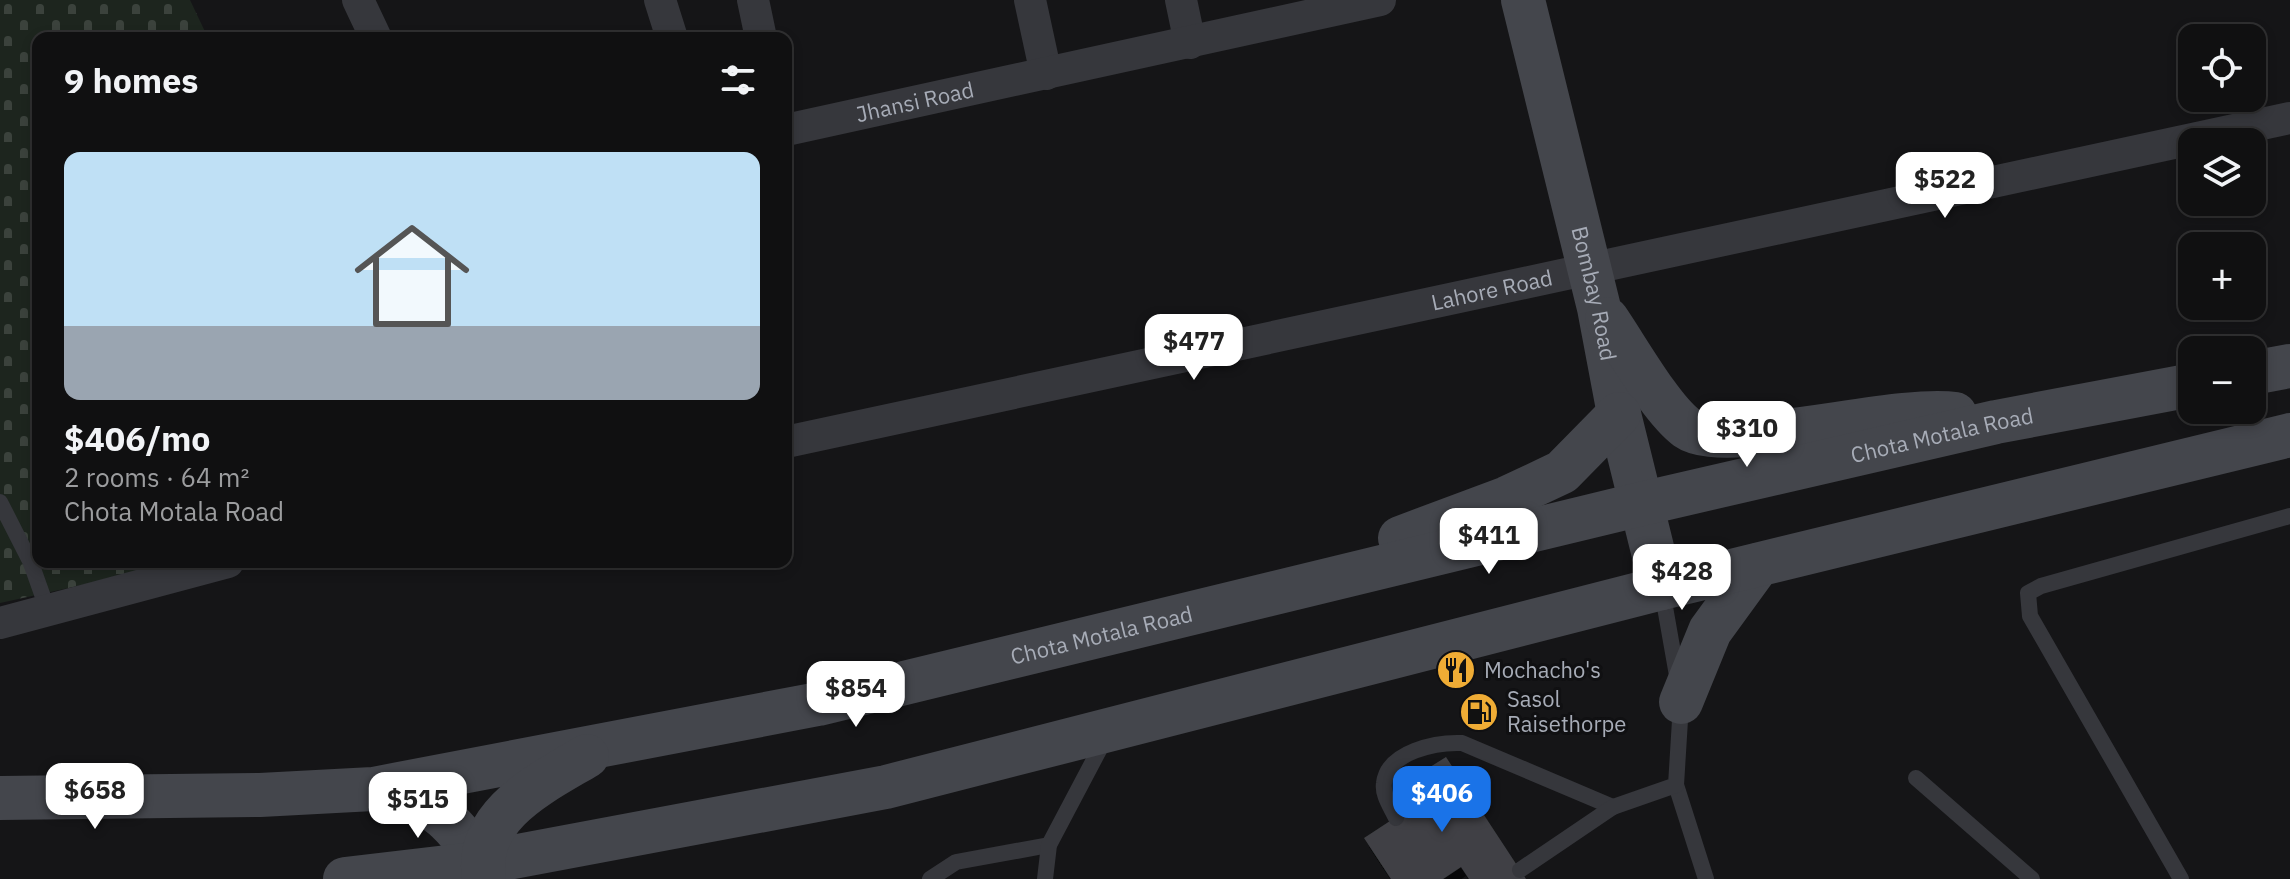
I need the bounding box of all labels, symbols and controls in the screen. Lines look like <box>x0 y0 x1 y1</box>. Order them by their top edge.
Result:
map controls <box>2178 24 2266 424</box>
button: locate <box>2178 24 2266 112</box>
text: 9 homes <box>64 58 199 102</box>
icon: filters <box>716 58 760 102</box>
street label: Jhansi Road <box>853 74 977 128</box>
button: layers <box>2178 128 2266 216</box>
pin: $522 <box>1898 152 1992 220</box>
text: $522 <box>1914 161 1976 195</box>
icon: home <box>340 204 484 348</box>
street label: Bombay Road <box>1565 223 1624 363</box>
button: + <box>2178 232 2266 320</box>
street label: Lahore Road <box>1428 262 1555 317</box>
pin: $477 <box>1147 314 1241 382</box>
text: $477 <box>1163 323 1225 357</box>
button: − <box>2178 336 2266 424</box>
street label: Chota Motala Road <box>1848 400 2036 469</box>
pin: $310 <box>1700 401 1794 469</box>
text: $310 <box>1716 410 1778 444</box>
text: $406/mo <box>64 416 211 460</box>
text: 2 rooms · 64 m² <box>64 460 249 494</box>
text: Chota Motala Road <box>64 494 284 528</box>
pin: $411 <box>1442 508 1536 576</box>
text: $411 <box>1458 517 1520 551</box>
pin: $428 <box>1635 544 1729 612</box>
text: $428 <box>1651 553 1713 587</box>
street label: Chota Motala Road <box>1007 599 1195 671</box>
restaurant icon: Mochacho's <box>1435 649 1477 691</box>
place label: Mochacho's <box>1484 655 1601 684</box>
pin: $854 <box>809 661 903 729</box>
text: $854 <box>825 670 887 704</box>
place label: Sasol Raisethorpe <box>1507 684 1626 738</box>
fuel station icon: Sasol Raisethorpe <box>1458 691 1500 733</box>
pin: $658 <box>48 763 142 831</box>
pin: $406 <box>1395 766 1489 834</box>
text: $658 <box>64 772 126 806</box>
pin: $515 <box>371 772 465 840</box>
text: $406 <box>1411 775 1473 809</box>
text: $515 <box>387 781 449 815</box>

